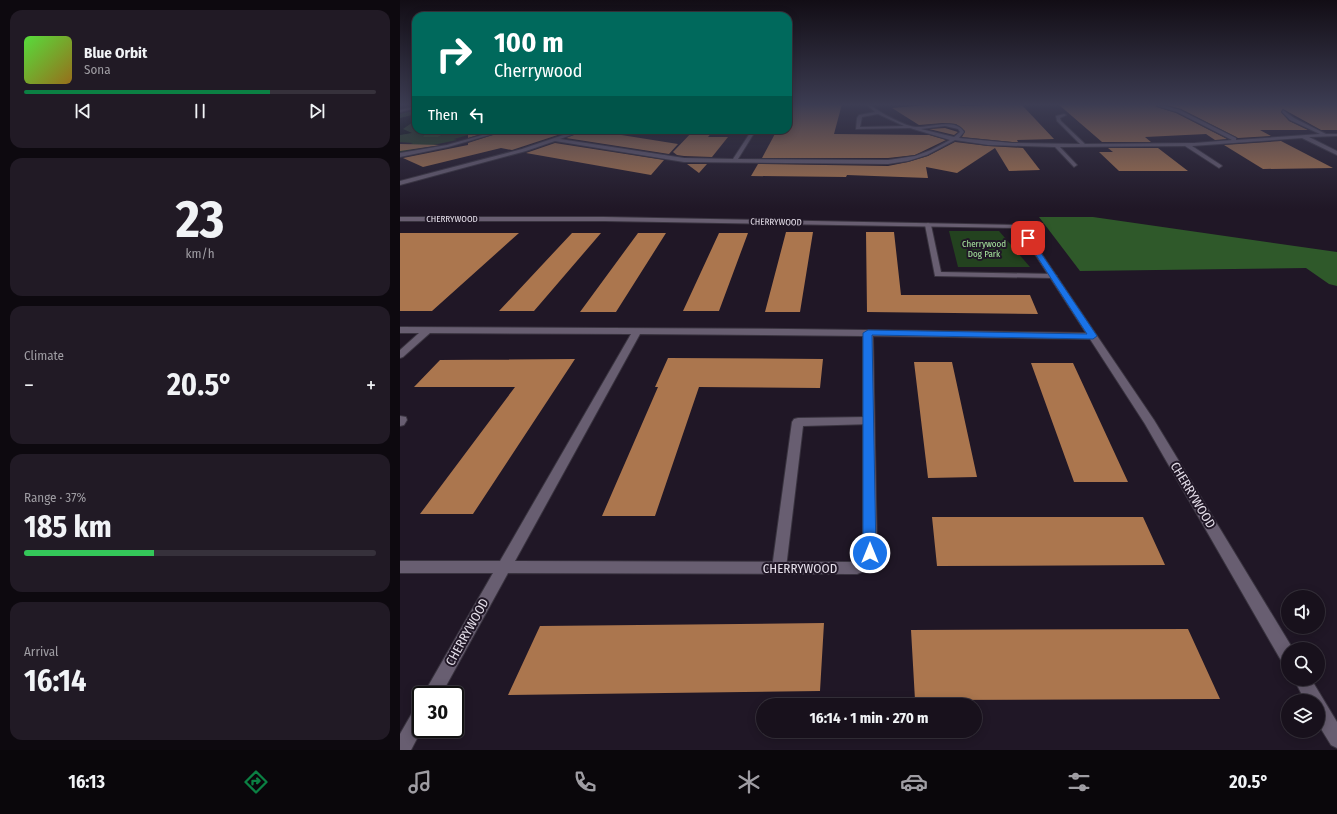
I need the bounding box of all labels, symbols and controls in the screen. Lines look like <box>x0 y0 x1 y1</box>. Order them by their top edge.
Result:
text: 100 m <box>494 26 564 59</box>
icon: right <box>428 28 480 80</box>
text: Blue Orbit <box>84 44 147 62</box>
text: Cherrywood <box>494 60 582 82</box>
text: Sona <box>84 62 111 77</box>
icon: previous <box>72 100 94 122</box>
icon: pause <box>189 100 211 122</box>
icon: next <box>306 100 328 122</box>
icon: left <box>466 104 488 126</box>
text: Then <box>428 106 458 124</box>
text: 23 <box>176 188 224 251</box>
street label: CHERRYWOOD <box>426 214 478 224</box>
street label: CHERRYWOOD <box>750 217 802 227</box>
pin <box>1011 221 1045 255</box>
icon: arrive <box>1017 227 1039 249</box>
park label: Cherrywood Dog Park <box>962 239 1006 259</box>
text: km/h <box>186 246 215 261</box>
text: Climate <box>24 348 64 363</box>
text: 20.5° <box>167 367 233 403</box>
text: − <box>24 372 34 399</box>
text: + <box>366 372 376 399</box>
street label: CHERRYWOOD <box>1167 459 1219 531</box>
text: Range · 37% <box>24 490 86 505</box>
text: 185 km <box>24 509 112 545</box>
position arrow <box>849 532 891 574</box>
street label: CHERRYWOOD <box>763 561 837 576</box>
map controls <box>1281 590 1325 738</box>
button: sound <box>1281 590 1325 634</box>
street label: CHERRYWOOD <box>442 596 492 668</box>
button: search <box>1281 642 1325 686</box>
text: Arrival <box>24 644 58 659</box>
text: 16:14 <box>24 663 86 699</box>
speed limit sign: 30 <box>412 686 464 738</box>
button: layers <box>1281 694 1325 738</box>
text: 16:14 · 1 min · 270 m <box>809 709 929 727</box>
icon: directions <box>242 768 270 796</box>
icon: music <box>406 768 434 796</box>
icon: phone <box>571 768 599 796</box>
icon: climate <box>735 768 763 796</box>
icon: car <box>900 768 928 796</box>
icon: filters <box>1065 768 1093 796</box>
text: 16:13 <box>68 771 105 793</box>
text: 20.5° <box>1229 771 1269 793</box>

